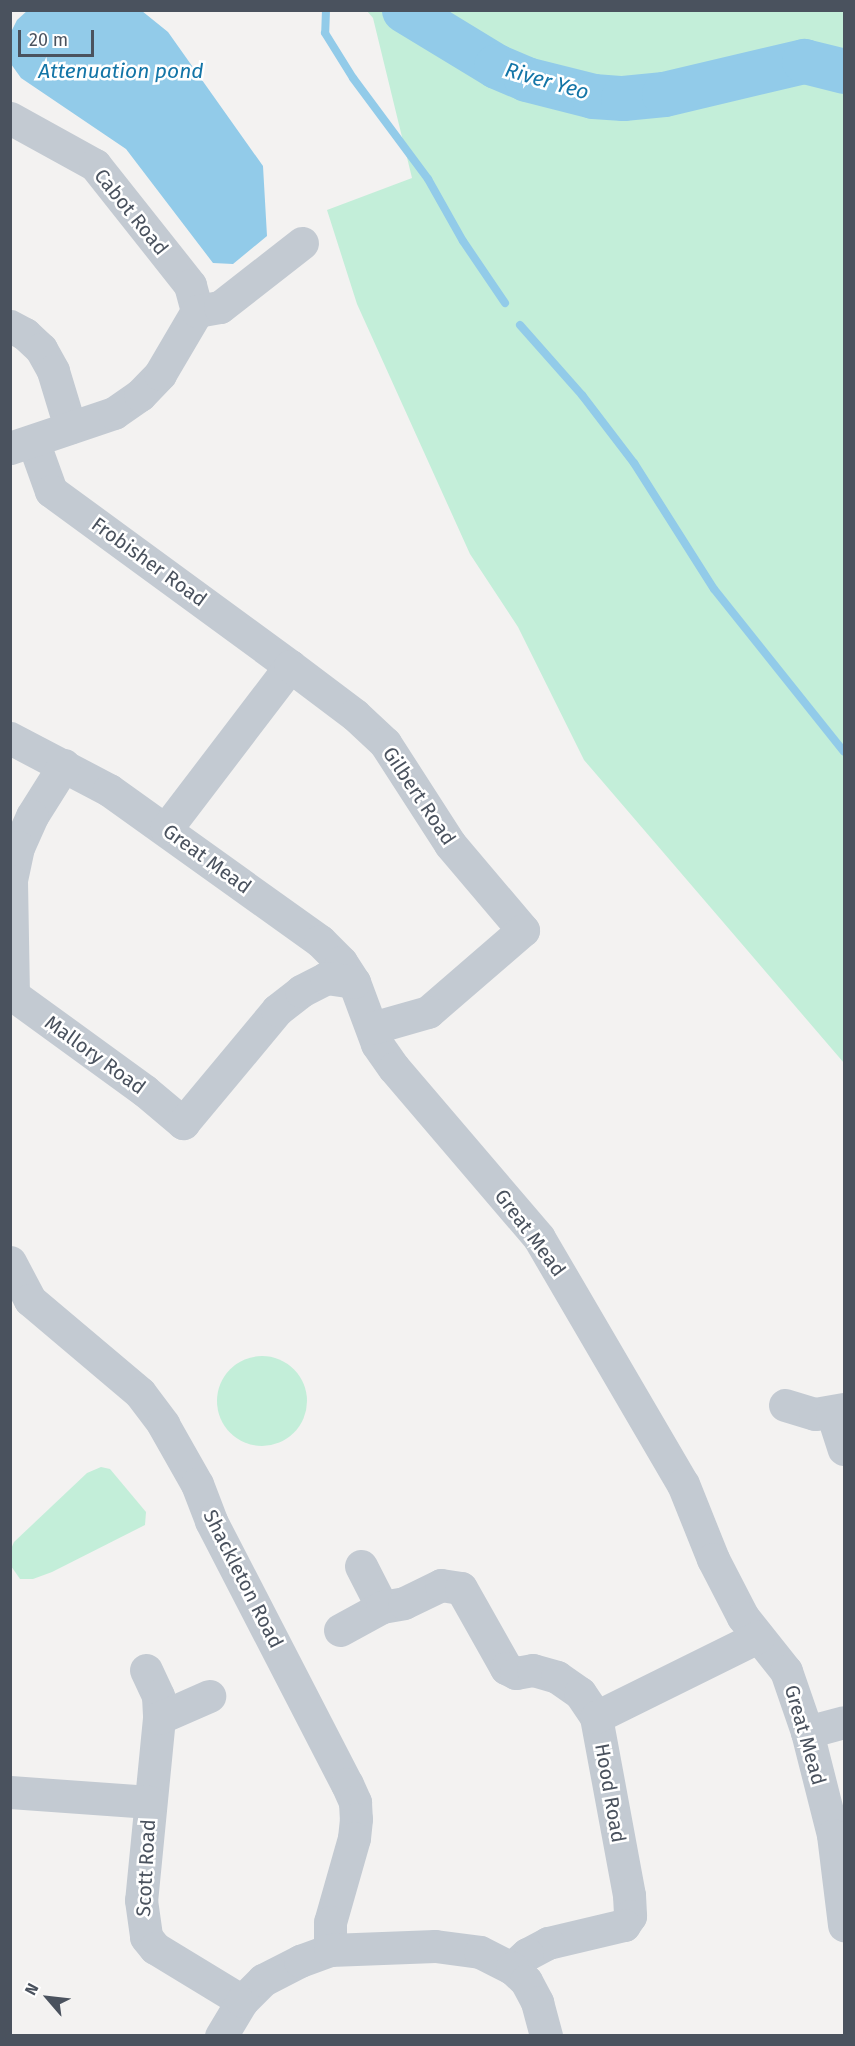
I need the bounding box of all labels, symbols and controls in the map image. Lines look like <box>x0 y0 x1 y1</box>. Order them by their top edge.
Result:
scale bar <box>21 18 98 56</box>
text: 20 m <box>29 29 68 51</box>
water label: River Yeo <box>502 57 592 105</box>
water label: Attenuation pond <box>38 58 204 84</box>
street label: Cabot Road <box>89 164 173 260</box>
street label: Frobisher Road <box>87 512 211 612</box>
street label: Gilbert Road <box>377 742 461 850</box>
street label: Great Mead <box>158 819 256 899</box>
street label: Mallory Road <box>40 1010 150 1100</box>
street label: Great Mead <box>489 1185 571 1281</box>
street label: Shackleton Road <box>198 1506 288 1652</box>
street label: Great Mead <box>779 1682 831 1788</box>
street label: Hood Road <box>589 1742 631 1844</box>
street label: Scott Road <box>131 1819 161 1917</box>
north arrow <box>18 1968 78 2028</box>
text: N <box>21 1980 43 1998</box>

